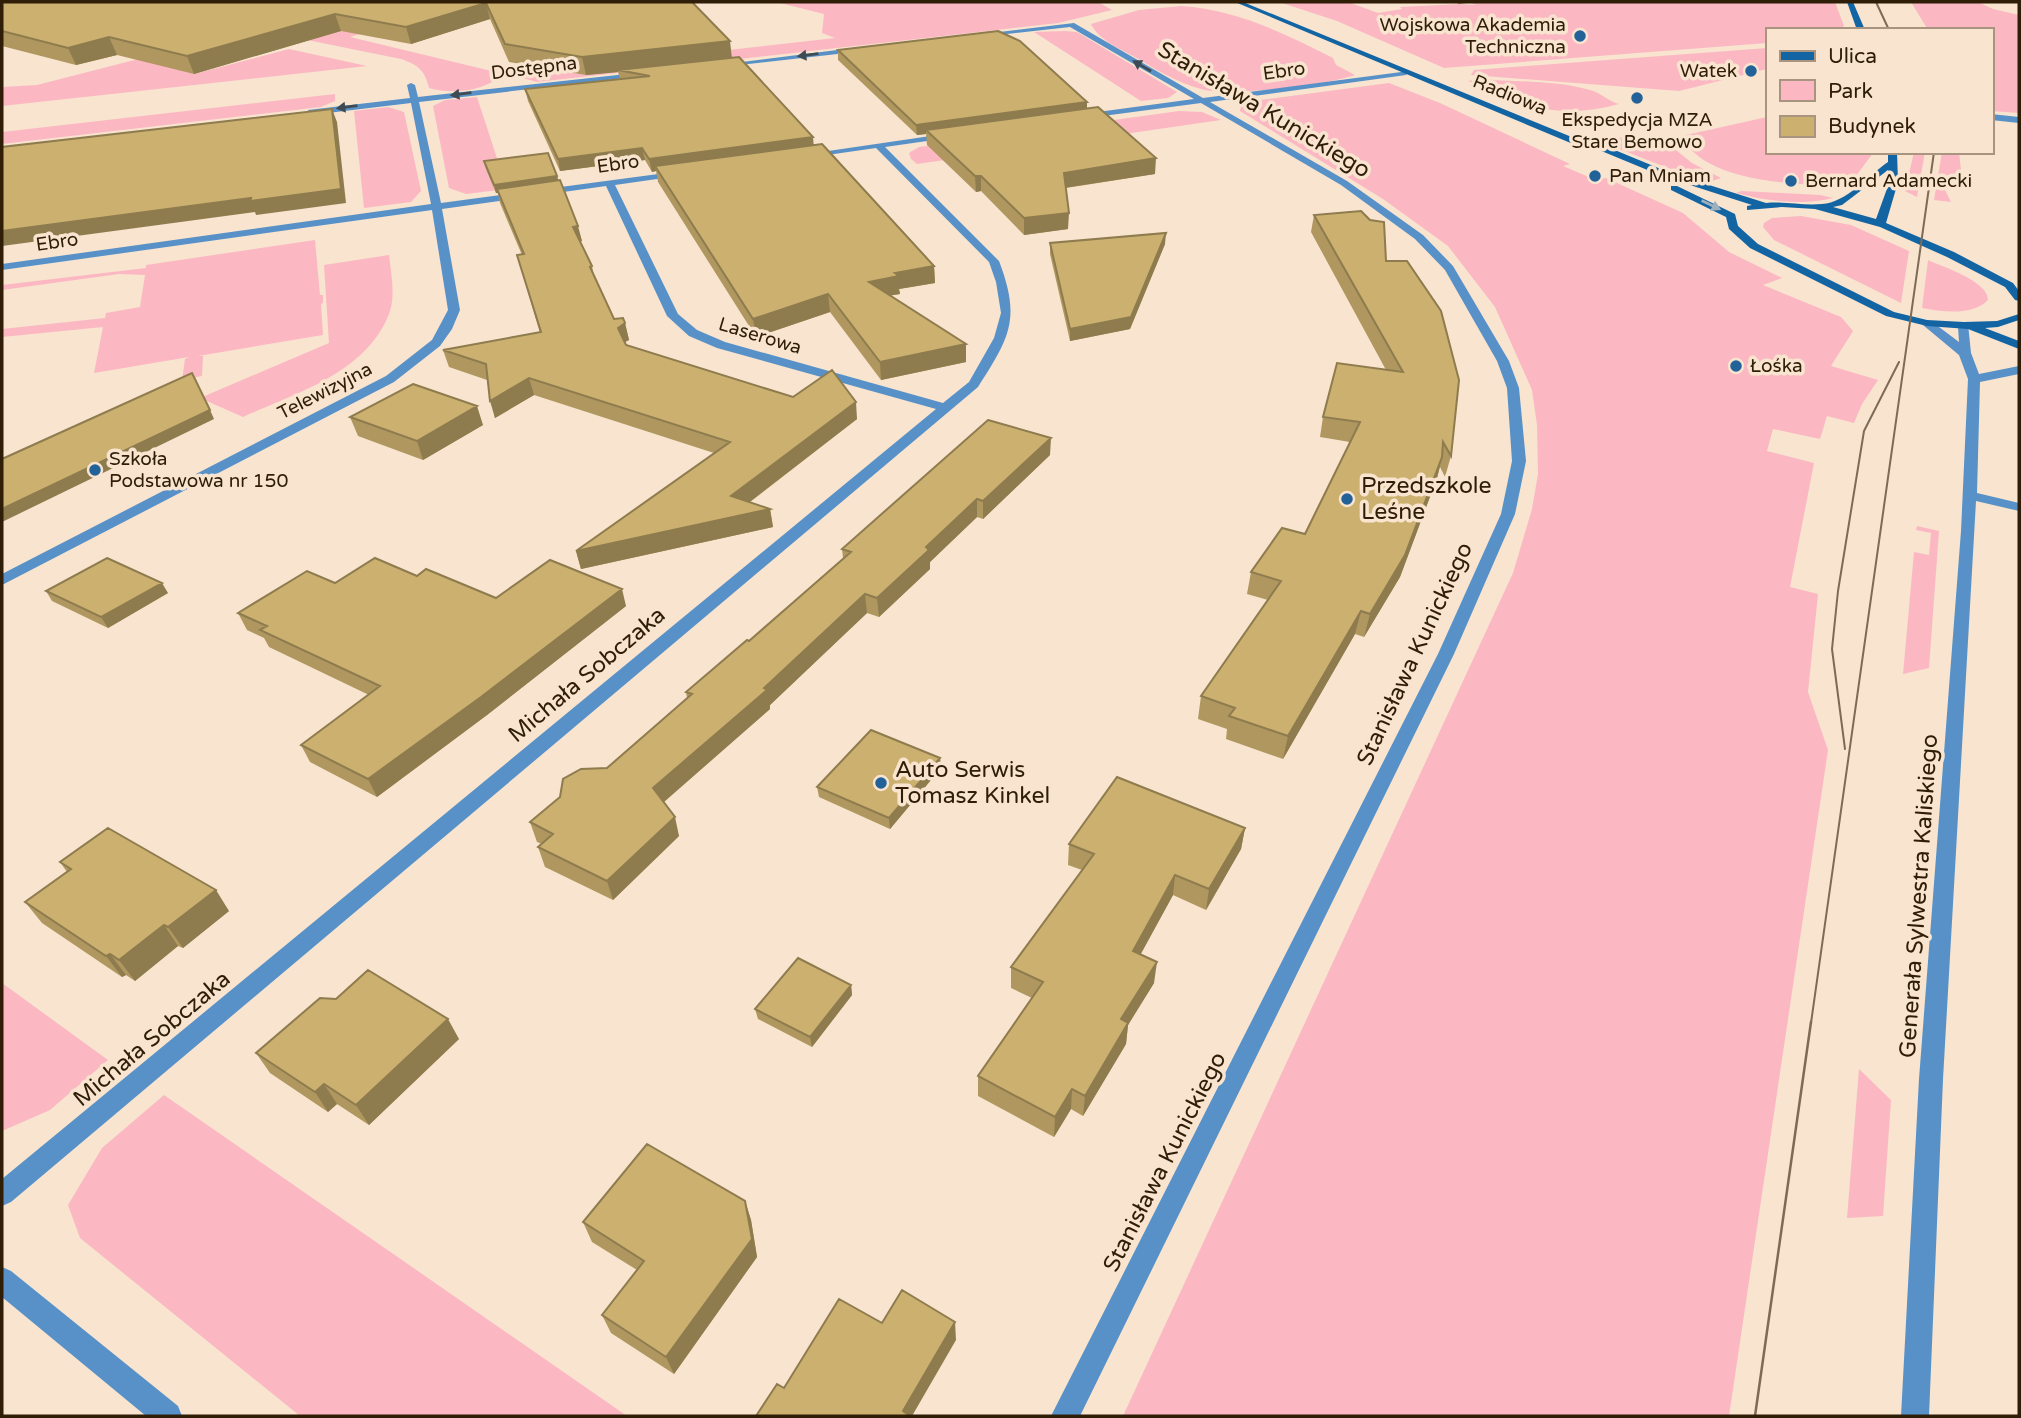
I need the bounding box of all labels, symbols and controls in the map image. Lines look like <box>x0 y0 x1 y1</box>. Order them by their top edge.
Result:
place label: Wojskowa Akademia Techniczna <box>1379 14 1566 58</box>
marker: Wojskowa Akademia Techniczna <box>1572 28 1588 44</box>
legend <box>1766 28 1993 154</box>
street label: Stanisława Kunickiego <box>1153 35 1375 185</box>
text: Ulica <box>1828 44 1877 69</box>
one-way arrow <box>797 49 819 60</box>
street label: Dostępna <box>490 52 578 84</box>
street label: Ebro <box>1261 57 1307 85</box>
one-way arrow <box>1132 60 1151 72</box>
place label: Watek <box>1680 60 1737 82</box>
marker: Watek <box>1743 63 1759 79</box>
street label: Radiowa <box>1470 70 1550 120</box>
text: Park <box>1828 79 1873 104</box>
one-way arrow <box>450 89 472 100</box>
marker: Ekspedycja MZA Stare Bemowo <box>1629 90 1645 106</box>
one-way arrow <box>336 102 358 113</box>
place label: Ekspedycja MZA Stare Bemowo <box>1561 109 1713 153</box>
text: Budynek <box>1828 114 1916 139</box>
street label: Ebro <box>595 150 641 178</box>
place label: Pan Mniam <box>1609 165 1711 187</box>
marker: Pan Mniam <box>1587 168 1603 184</box>
place label: Bernard Adamecki <box>1805 170 1972 192</box>
marker: Bernard Adamecki <box>1783 173 1799 189</box>
one-way arrow <box>1701 199 1721 211</box>
street label: Ebro <box>34 228 80 256</box>
street label: Laserowa <box>716 313 804 359</box>
place label: Łośka <box>1750 355 1803 377</box>
street label: Telewizyjna <box>274 358 376 424</box>
marker: Łośka <box>1728 358 1744 374</box>
place label: Szkoła Podstawowa nr 150 <box>109 448 288 492</box>
marker: Szkoła Podstawowa nr 150 <box>87 462 103 478</box>
place label: Przedszkole Leśne <box>1361 472 1492 526</box>
marker: Przedszkole Leśne <box>1339 491 1355 507</box>
street label: Stanisława Kunickiego <box>1351 538 1479 770</box>
street label: Michała Sobczaka <box>503 601 671 749</box>
street label: Generała Sylwestra Kaliskiego <box>1894 733 1944 1059</box>
place label: Auto Serwis Tomasz Kinkel <box>895 756 1050 810</box>
marker: Auto Serwis Tomasz Kinkel <box>873 775 889 791</box>
street label: Michała Sobczaka <box>68 965 236 1113</box>
street label: Stanisława Kunickiego <box>1097 1047 1233 1277</box>

